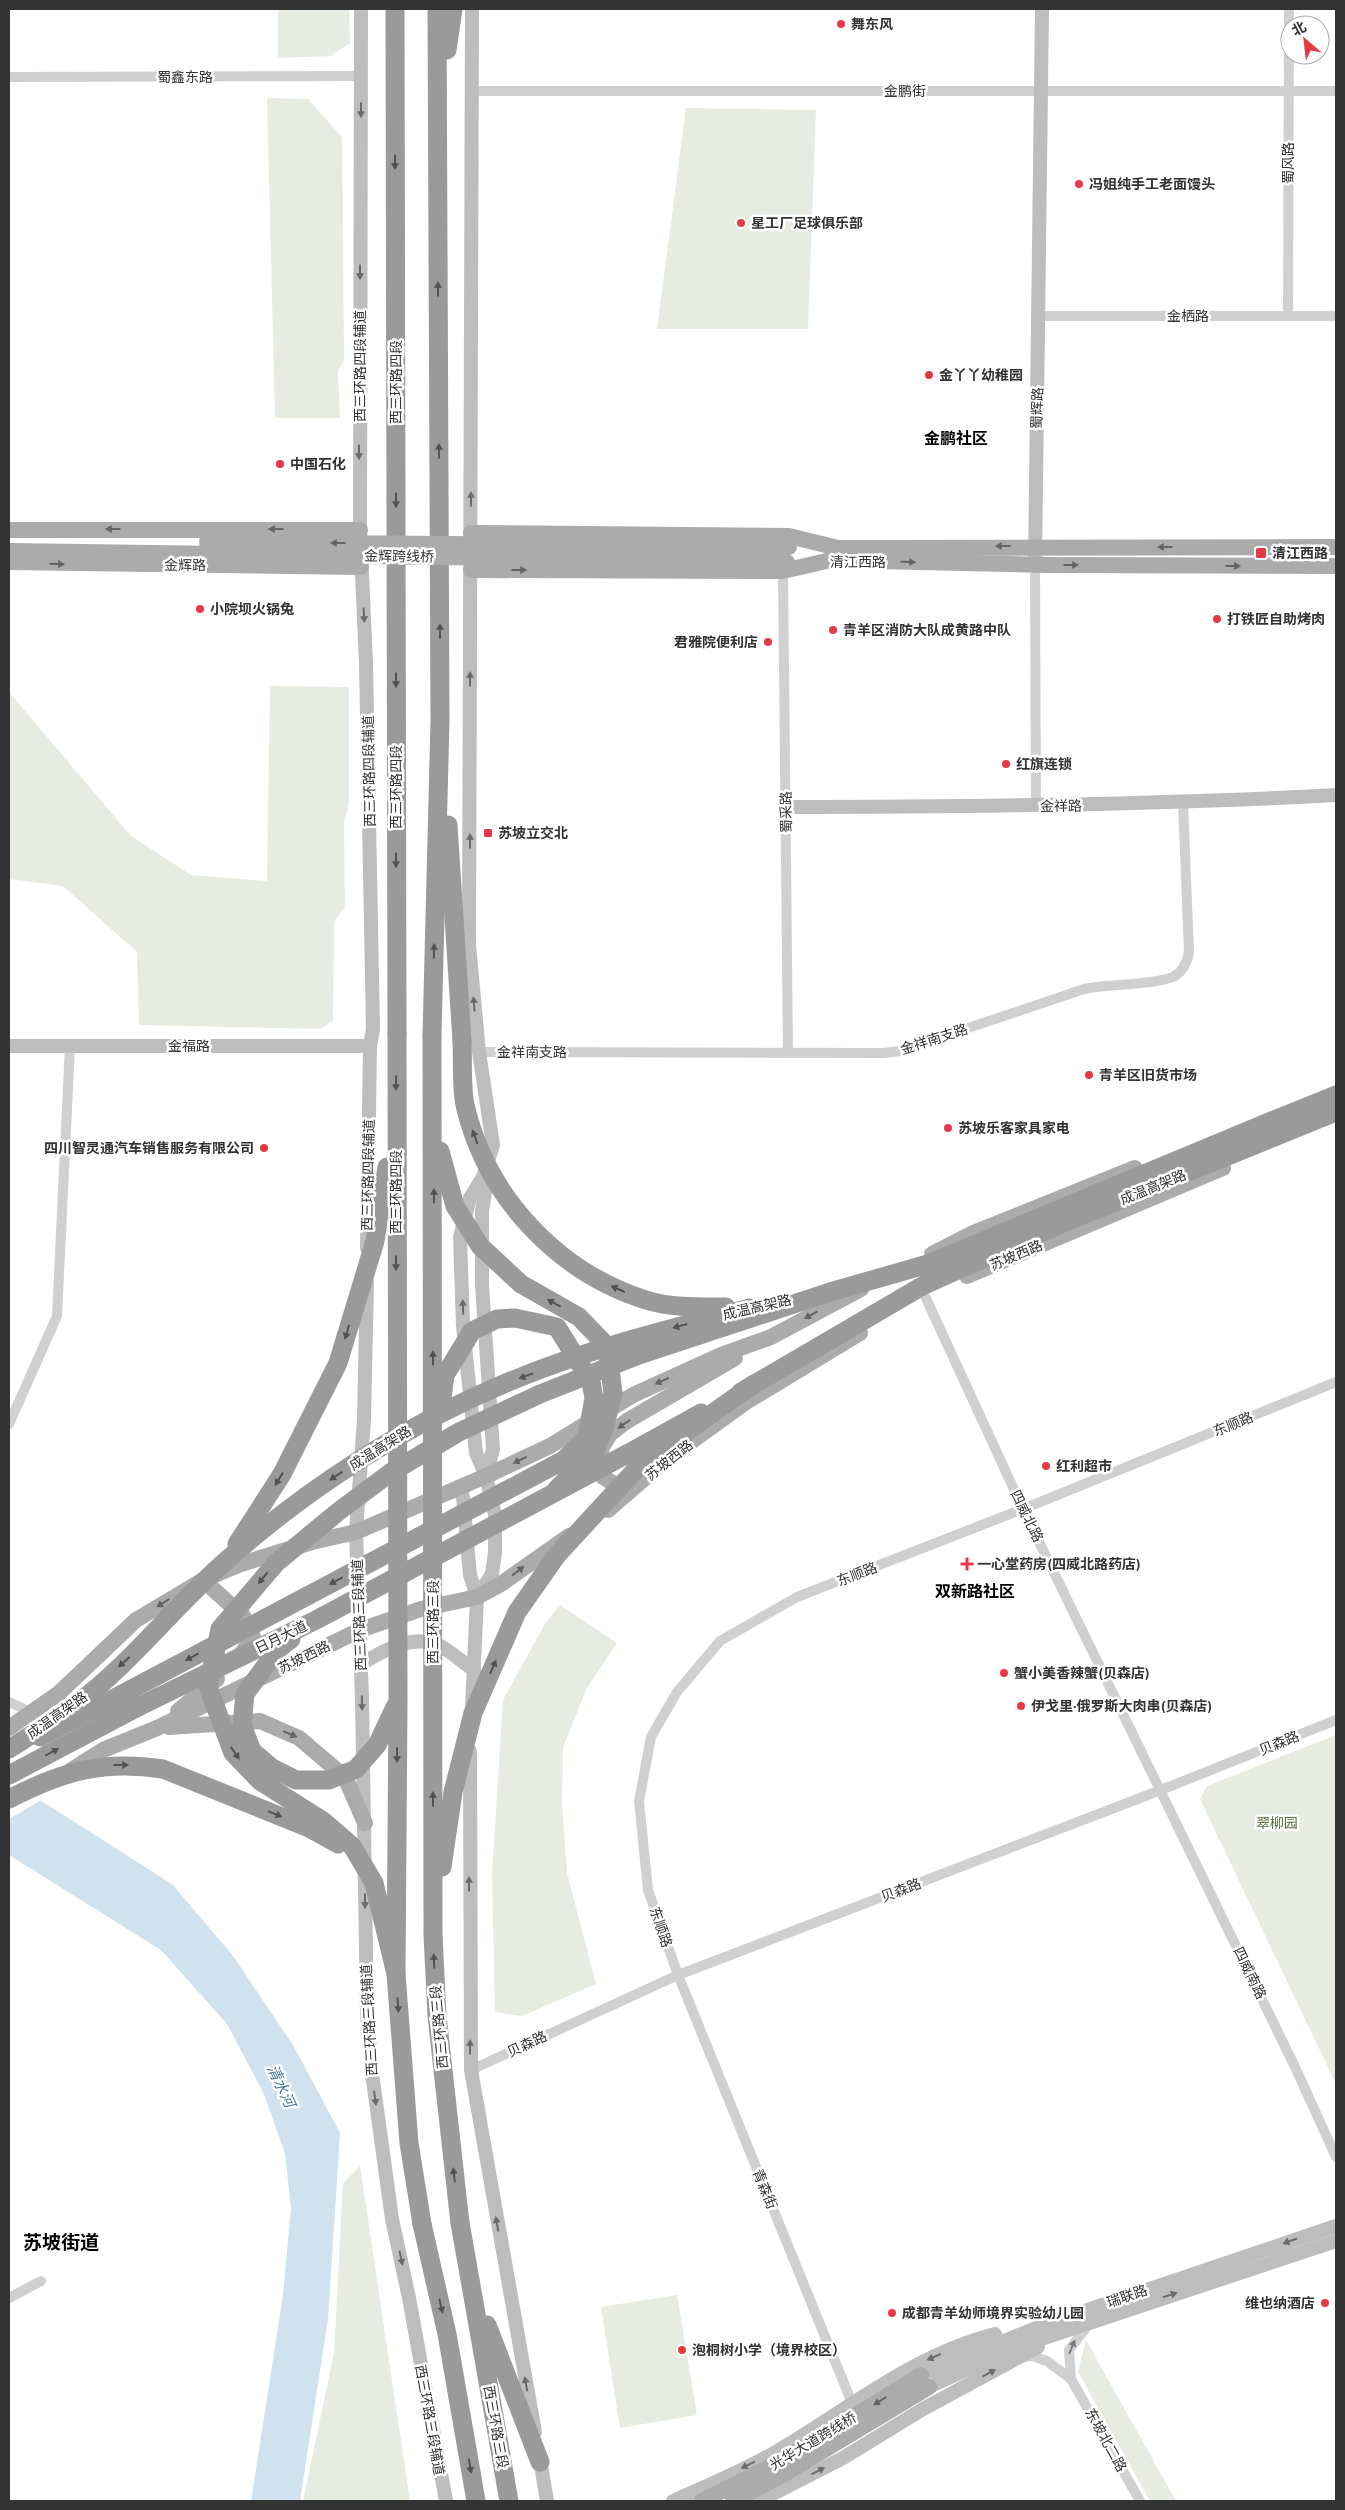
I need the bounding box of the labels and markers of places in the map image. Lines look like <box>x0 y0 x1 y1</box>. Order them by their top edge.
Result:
place label: 舞东风 <box>851 15 893 33</box>
marker: 舞东风 <box>835 18 847 30</box>
place label: 冯姐纯手工老面馒头 <box>1089 175 1215 193</box>
marker: 冯姐纯手工老面馒头 <box>1073 178 1085 190</box>
place label: 星工厂足球俱乐部 <box>751 214 863 232</box>
marker: 星工厂足球俱乐部 <box>735 217 747 229</box>
place label: 金丫丫幼稚园 <box>939 366 1023 384</box>
marker: 金丫丫幼稚园 <box>923 369 935 381</box>
place label: 中国石化 <box>290 455 346 473</box>
marker: 中国石化 <box>274 458 286 470</box>
place label: 清江西路 <box>1272 544 1328 562</box>
marker: 清江西路 <box>1254 546 1268 560</box>
place label: 小院坝火锅兔 <box>210 600 294 618</box>
marker: 小院坝火锅兔 <box>194 603 206 615</box>
place label: 打铁匠自助烤肉 <box>1227 610 1325 628</box>
marker: 打铁匠自助烤肉 <box>1211 613 1223 625</box>
place label: 青羊区消防大队成黄路中队 <box>843 621 1011 639</box>
marker: 青羊区消防大队成黄路中队 <box>827 624 839 636</box>
place label: 君雅院便利店 <box>674 633 758 651</box>
marker: 君雅院便利店 <box>762 636 774 648</box>
place label: 红旗连锁 <box>1016 755 1072 773</box>
marker: 红旗连锁 <box>1000 758 1012 770</box>
place label: 苏坡立交北 <box>498 824 568 842</box>
marker: 苏坡立交北 <box>482 827 494 839</box>
place label: 青羊区旧货市场 <box>1099 1066 1197 1084</box>
marker: 青羊区旧货市场 <box>1083 1069 1095 1081</box>
place label: 苏坡乐客家具家电 <box>958 1119 1070 1137</box>
marker: 苏坡乐客家具家电 <box>942 1122 954 1134</box>
place label: 四川智灵通汽车销售服务有限公司 <box>44 1139 254 1157</box>
marker: 四川智灵通汽车销售服务有限公司 <box>258 1142 270 1154</box>
place label: 红利超市 <box>1056 1457 1112 1475</box>
marker: 红利超市 <box>1040 1460 1052 1472</box>
place label: 一心堂药房(四威北路药店) <box>977 1555 1141 1573</box>
marker: 一心堂药房(四威北路药店) <box>961 1558 973 1570</box>
place label: 蟹小美香辣蟹(贝森店) <box>1014 1664 1150 1682</box>
marker: 蟹小美香辣蟹(贝森店) <box>998 1667 1010 1679</box>
place label: 伊戈里·俄罗斯大肉串(贝森店) <box>1031 1697 1212 1715</box>
marker: 伊戈里·俄罗斯大肉串(贝森店) <box>1015 1700 1027 1712</box>
place label: 维也纳酒店 <box>1245 2294 1315 2312</box>
marker: 维也纳酒店 <box>1319 2297 1331 2309</box>
place label: 成都青羊幼师境界实验幼儿园 <box>902 2304 1084 2322</box>
marker: 成都青羊幼师境界实验幼儿园 <box>886 2307 898 2319</box>
place label: 泡桐树小学（境界校区） <box>692 2341 846 2359</box>
marker: 泡桐树小学（境界校区） <box>676 2344 688 2356</box>

